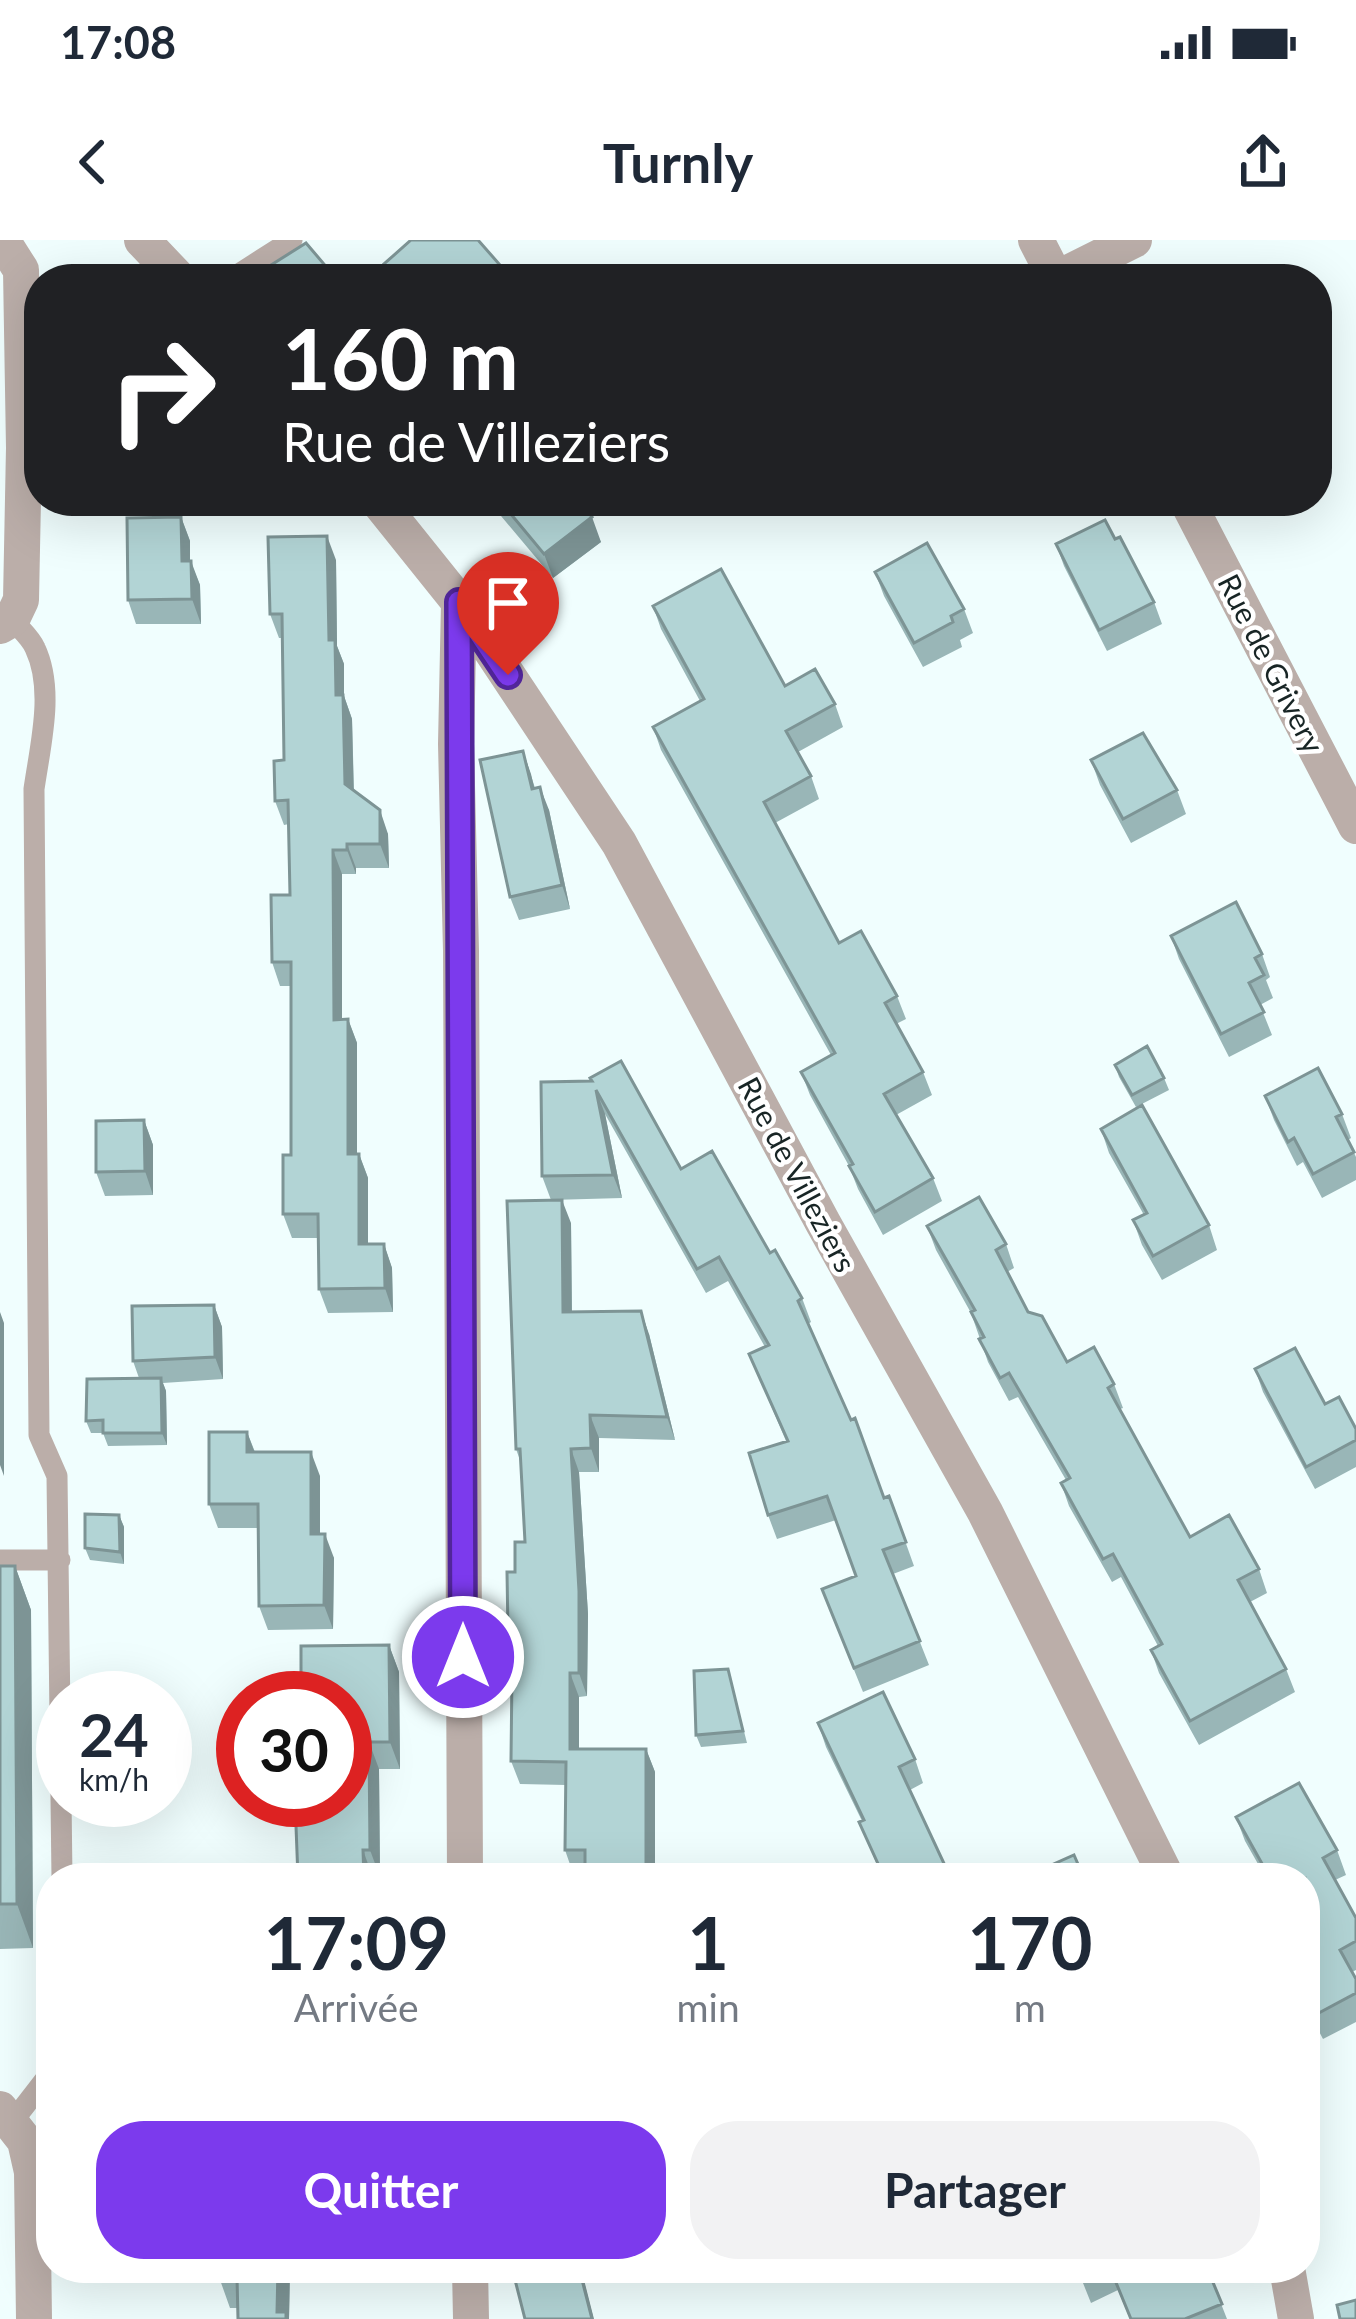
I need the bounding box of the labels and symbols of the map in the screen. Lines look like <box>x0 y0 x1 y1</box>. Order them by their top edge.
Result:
pin <box>457 552 559 675</box>
street label: Rue de Grivery <box>1212 568 1333 759</box>
street label: Rue de Villeziers <box>731 1070 865 1278</box>
position arrow <box>400 1594 526 1720</box>
speed limit sign: 30 <box>216 1671 372 1827</box>

